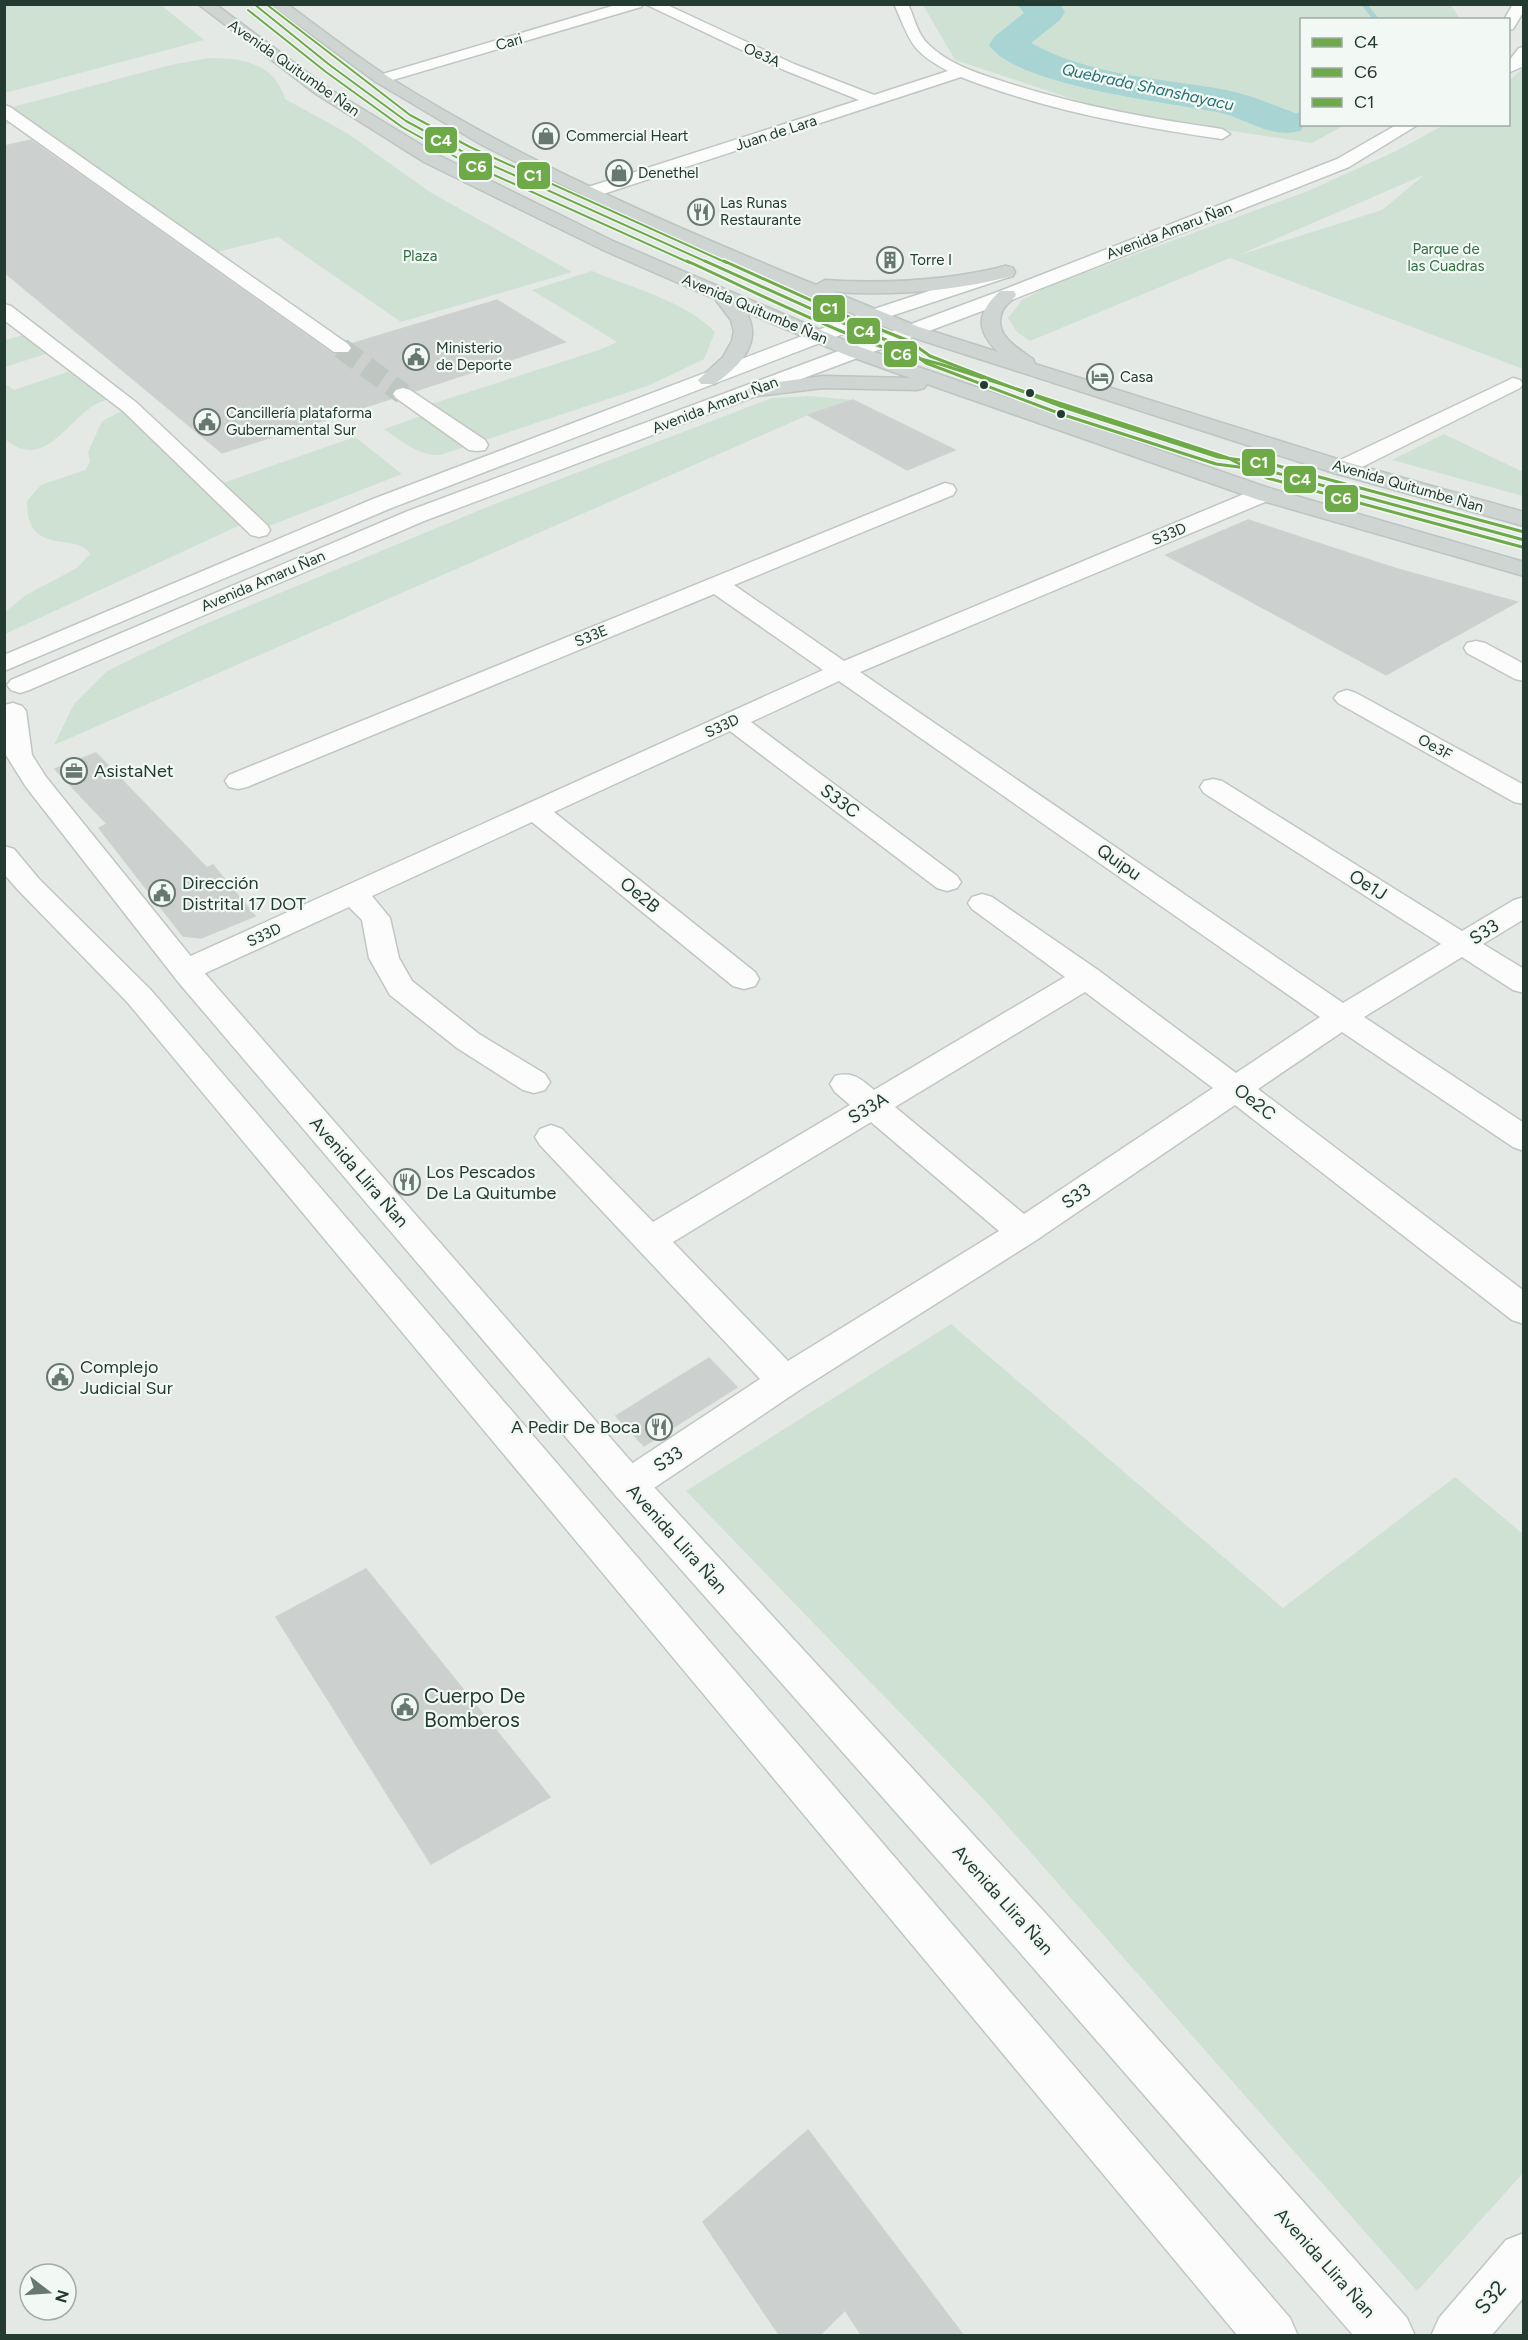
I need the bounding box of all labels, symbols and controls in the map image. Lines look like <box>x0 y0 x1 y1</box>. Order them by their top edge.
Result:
street label: Avenida Quitumbe Ñan <box>225 16 363 120</box>
legend <box>1300 18 1510 126</box>
street label: Cari <box>494 30 524 54</box>
text: C4 <box>1354 31 1378 53</box>
street label: Oe3A <box>741 39 783 71</box>
water label: Quebrada Shanshayacu <box>1060 59 1236 115</box>
text: C6 <box>1354 61 1377 83</box>
text: C1 <box>1354 91 1374 113</box>
street label: Juan de Lara <box>733 111 819 155</box>
shop icon: Commercial Heart <box>531 121 561 151</box>
line badge: C4 <box>424 126 458 154</box>
place label: Commercial Heart <box>566 127 689 145</box>
text: C4 <box>430 131 452 150</box>
line badge: C6 <box>458 152 493 181</box>
text: C6 <box>466 157 486 176</box>
shop icon: Denethel <box>604 158 634 188</box>
line badge: C1 <box>516 161 551 190</box>
place label: Denethel <box>638 164 699 182</box>
text: C1 <box>524 166 542 185</box>
place label: Las Runas Restaurante <box>720 194 801 229</box>
restaurant icon: Las Runas Restaurante <box>686 197 716 227</box>
street label: Avenida Amaru Ñan <box>1104 199 1234 263</box>
park label: Parque de las Cuadras <box>1408 240 1484 275</box>
building icon: Torre I <box>875 245 905 275</box>
park label: Plaza <box>403 247 437 265</box>
place label: Torre I <box>910 251 952 269</box>
street label: Avenida Quitumbe Ñan <box>679 270 831 348</box>
line badge: C1 <box>812 294 846 323</box>
text: C1 <box>820 299 838 318</box>
line badge: C4 <box>846 317 881 345</box>
text: C4 <box>853 322 875 341</box>
place label: Ministerio de Deporte <box>436 339 512 374</box>
line badge: C6 <box>883 340 918 368</box>
public building icon: Ministerio de Deporte <box>401 342 431 372</box>
text: C6 <box>891 345 911 364</box>
hotel icon: Casa <box>1085 362 1115 392</box>
place label: Casa <box>1120 368 1153 386</box>
street label: Avenida Amaru Ñan <box>650 373 780 437</box>
unlabelled marker <box>978 379 990 391</box>
unlabelled marker <box>1024 387 1036 399</box>
place label: Cancillería plataforma Gubernamental Sur <box>226 404 372 439</box>
public building icon: Cancillería plataforma Gubernamental Sur <box>192 407 222 437</box>
unlabelled marker <box>1055 408 1067 420</box>
line badge: C1 <box>1241 448 1276 477</box>
text: C1 <box>1250 453 1268 472</box>
street label: Avenida Quitumbe Ñan <box>1330 456 1486 516</box>
line badge: C4 <box>1283 465 1317 494</box>
text: C4 <box>1289 470 1311 489</box>
line badge: C6 <box>1324 484 1359 513</box>
text: C6 <box>1331 489 1351 508</box>
street label: S33D <box>1149 519 1189 549</box>
street label: Avenida Amaru Ñan <box>198 547 328 615</box>
street label: S33E <box>572 621 610 651</box>
street label: S33D <box>702 710 742 742</box>
street label: Oe3F <box>1415 730 1455 764</box>
office icon: AsistaNet <box>59 756 89 786</box>
place label: AsistaNet <box>94 760 174 782</box>
street label: S33C <box>816 779 864 823</box>
street label: Quipu <box>1093 839 1145 885</box>
street label: Oe1J <box>1345 865 1391 905</box>
place label: Dirección Distrital 17 DOT <box>182 872 306 915</box>
street label: Oe2B <box>616 872 664 918</box>
public building icon: Dirección Distrital 17 DOT <box>147 878 177 908</box>
street label: S33 <box>1465 914 1503 950</box>
street label: S33D <box>244 919 284 951</box>
street label: Oe2C <box>1230 1079 1280 1125</box>
street label: S33A <box>844 1088 892 1128</box>
street label: Avenida Llira Ñan <box>305 1112 413 1232</box>
place label: Los Pescados De La Quitumbe <box>426 1161 557 1204</box>
restaurant icon: Los Pescados De La Quitumbe <box>392 1167 422 1197</box>
street label: S33 <box>1057 1178 1095 1214</box>
place label: Complejo Judicial Sur <box>80 1356 173 1399</box>
public building icon: Complejo Judicial Sur <box>45 1362 75 1392</box>
restaurant icon: A Pedir De Boca <box>644 1412 674 1442</box>
place label: A Pedir De Boca <box>511 1416 640 1438</box>
street label: S33 <box>649 1441 687 1477</box>
street label: Avenida Llira Ñan <box>622 1480 732 1598</box>
place label: Cuerpo De Bomberos <box>424 1683 525 1732</box>
public building icon: Cuerpo De Bomberos <box>390 1692 420 1722</box>
street label: Avenida Llira Ñan <box>948 1841 1058 1959</box>
street label: Avenida Llira Ñan <box>1270 2204 1380 2322</box>
north arrow <box>18 2262 78 2322</box>
street label: S32 <box>1469 2275 1511 2319</box>
text: N <box>51 2288 73 2305</box>

